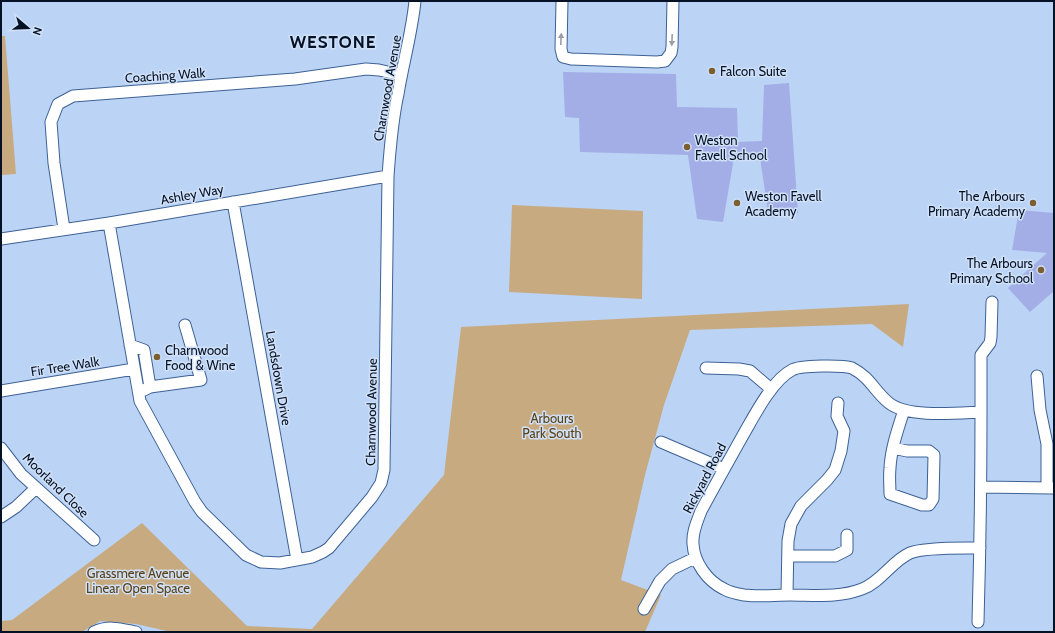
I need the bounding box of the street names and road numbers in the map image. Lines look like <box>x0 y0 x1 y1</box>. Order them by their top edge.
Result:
street label: Charnwood Avenue <box>370 33 404 142</box>
street label: Coaching Walk <box>124 64 206 86</box>
street label: Ashley Way <box>159 181 225 207</box>
street label: Landsdown Drive <box>263 329 295 427</box>
street label: Fir Tree Walk <box>29 353 101 379</box>
street label: Charnwood Avenue <box>362 358 380 466</box>
street label: Rickyard Road <box>679 440 729 516</box>
street label: Moorland Close <box>20 449 93 521</box>

